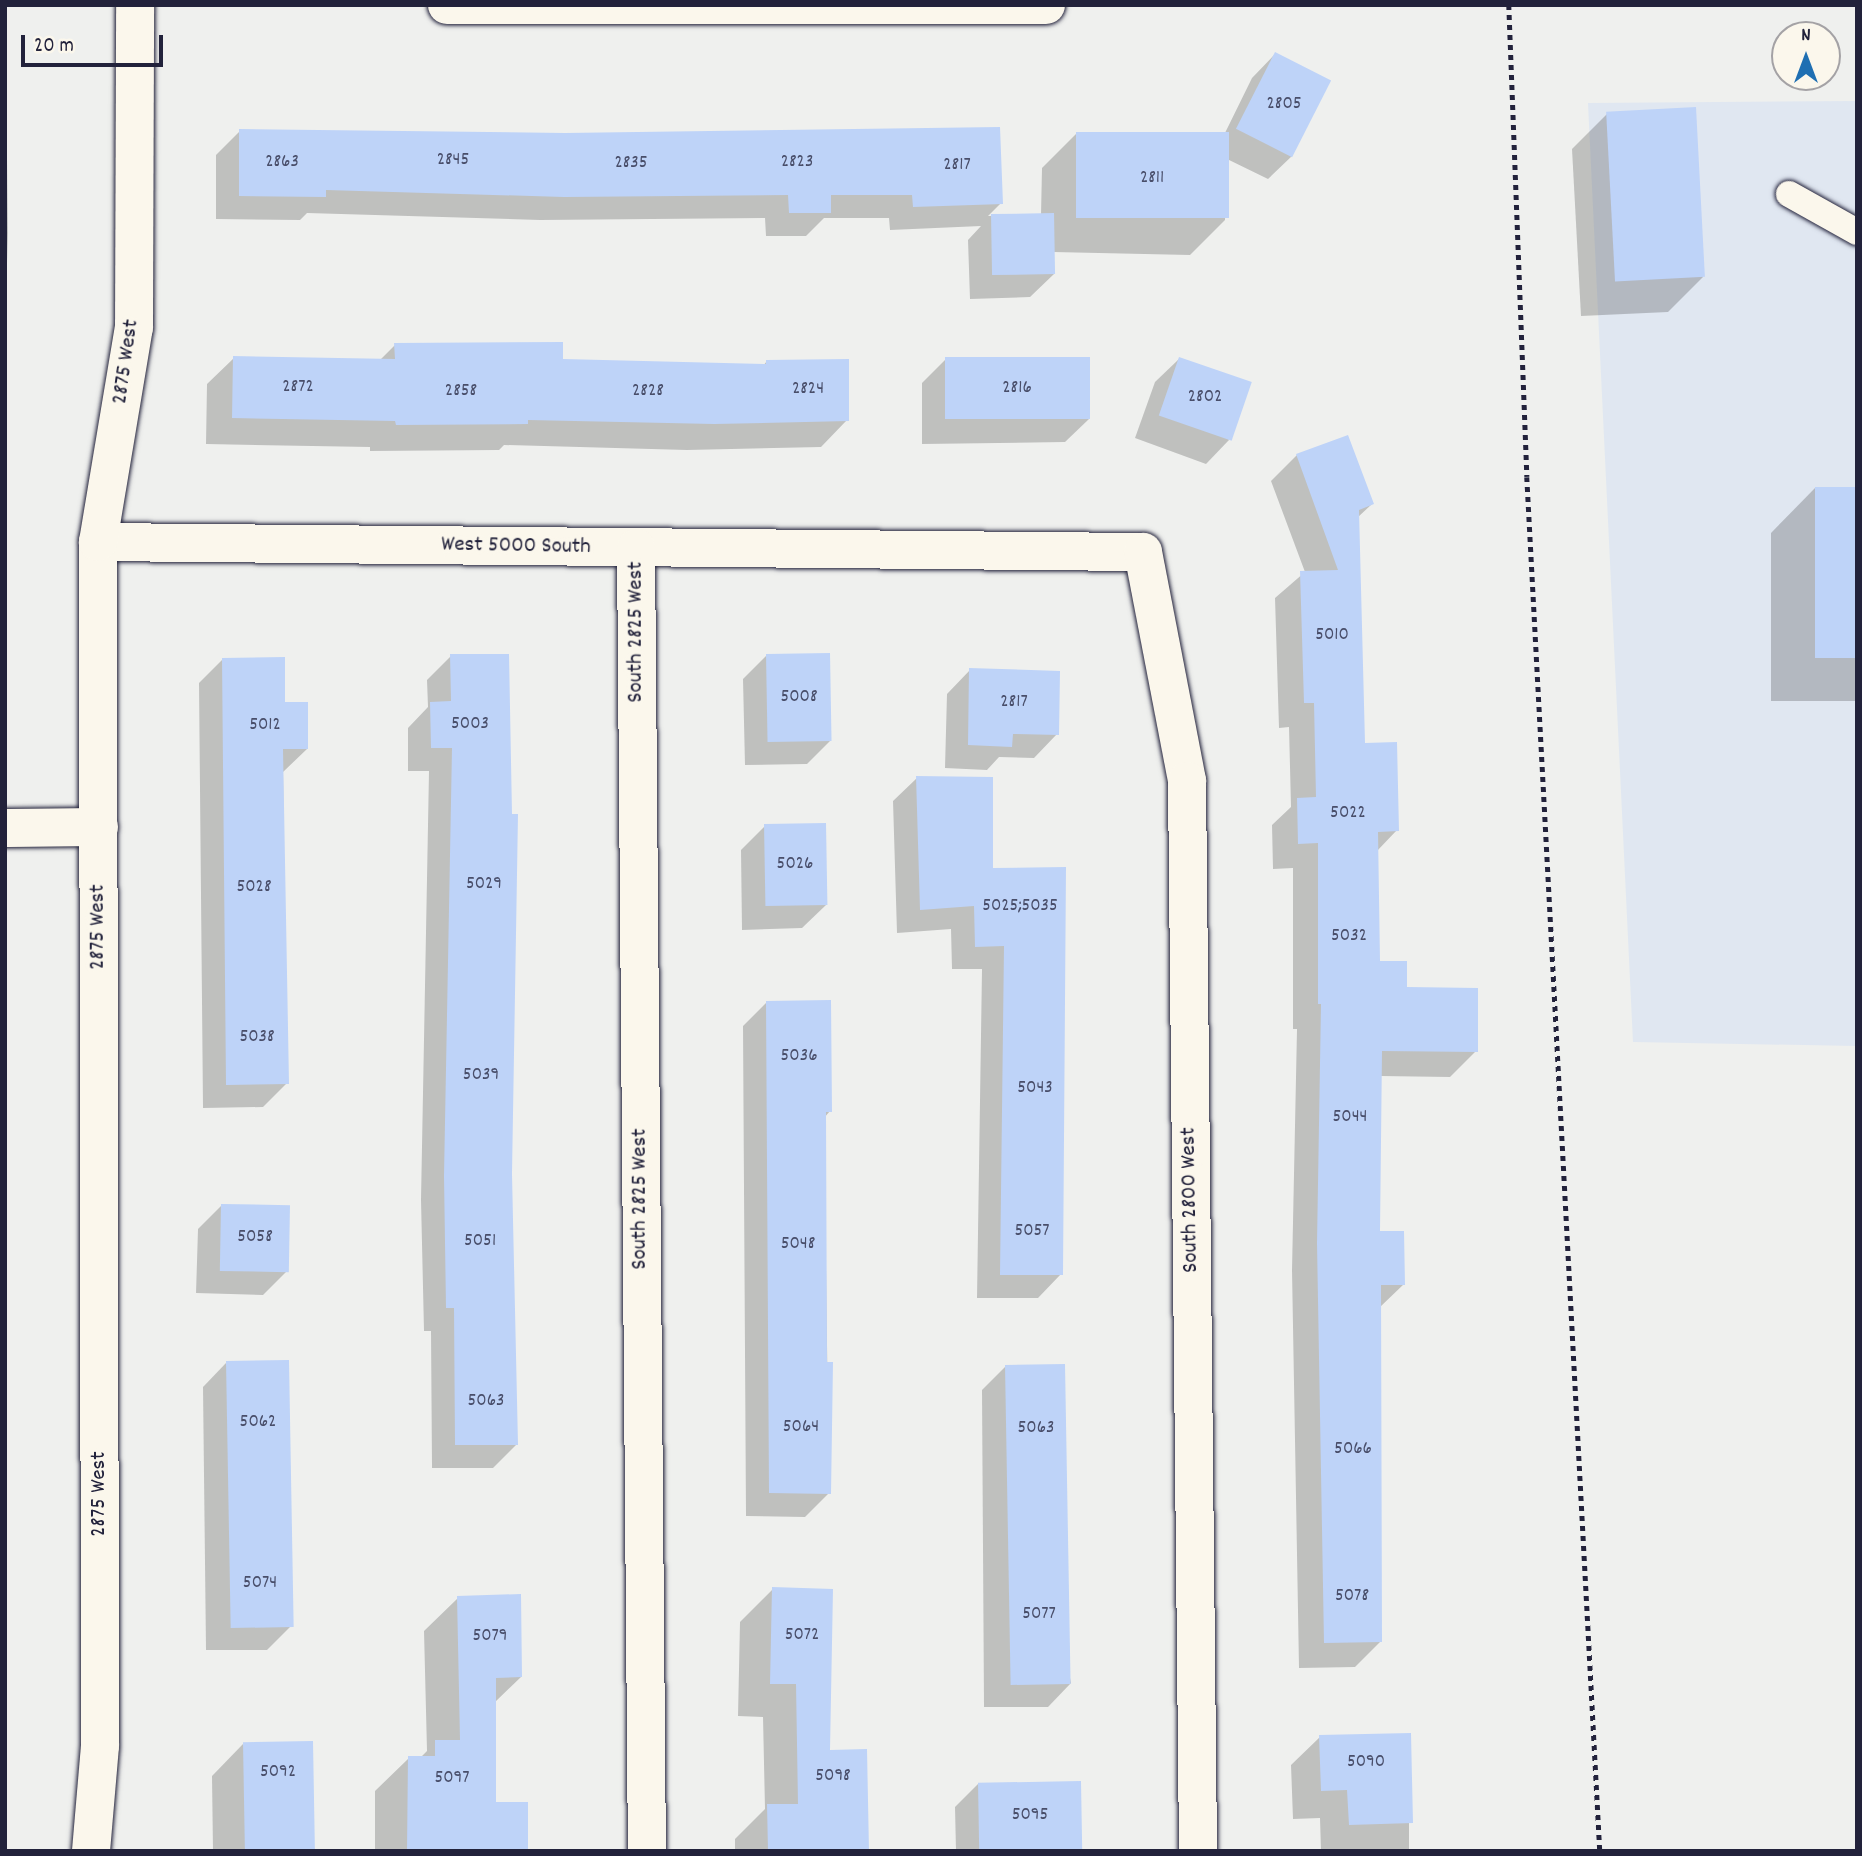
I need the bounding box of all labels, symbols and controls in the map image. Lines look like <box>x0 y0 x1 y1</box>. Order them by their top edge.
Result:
scale bar <box>24 21 166 65</box>
north arrow <box>1771 21 1841 91</box>
text: N <box>1801 23 1811 50</box>
text: 20 m <box>34 32 74 62</box>
house number: 2805 <box>1266 94 1302 116</box>
house number: 2845 <box>437 150 469 172</box>
house number: 2863 <box>265 152 299 174</box>
house number: 2823 <box>781 152 813 174</box>
house number: 2835 <box>614 153 648 175</box>
house number: 2817 <box>943 155 971 177</box>
house number: 2811 <box>1140 168 1164 190</box>
street label: 2875 West <box>107 318 147 406</box>
house number: 2872 <box>282 377 314 399</box>
house number: 2816 <box>1002 378 1032 400</box>
house number: 2824 <box>792 379 824 401</box>
house number: 2858 <box>445 381 477 403</box>
house number: 2828 <box>632 381 664 403</box>
house number: 2802 <box>1188 387 1222 409</box>
street label: West 5000 South <box>441 532 591 562</box>
street label: South 2825 West <box>623 561 651 703</box>
house number: 5010 <box>1315 625 1349 647</box>
house number: 5008 <box>780 687 818 709</box>
house number: 2817 <box>1000 692 1028 714</box>
house number: 5003 <box>451 714 489 736</box>
house number: 5012 <box>249 715 281 737</box>
house number: 5022 <box>1330 803 1366 825</box>
house number: 5026 <box>777 854 813 876</box>
house number: 5029 <box>466 874 502 896</box>
house number: 5028 <box>236 877 272 899</box>
street label: 2875 West <box>85 884 113 970</box>
house number: 5025;5035 <box>982 896 1058 918</box>
house number: 5032 <box>1331 926 1367 948</box>
house number: 5038 <box>239 1027 275 1049</box>
house number: 5036 <box>781 1046 817 1068</box>
house number: 5039 <box>463 1065 499 1087</box>
house number: 5043 <box>1017 1078 1053 1100</box>
house number: 5044 <box>1333 1107 1367 1129</box>
street label: South 2800 West <box>1176 1127 1206 1273</box>
street label: South 2825 West <box>627 1128 655 1270</box>
house number: 5057 <box>1014 1221 1050 1243</box>
house number: 5058 <box>237 1227 273 1249</box>
house number: 5051 <box>464 1231 496 1253</box>
house number: 5048 <box>781 1234 815 1256</box>
house number: 5063 <box>468 1391 504 1413</box>
house number: 5062 <box>240 1412 276 1434</box>
house number: 5064 <box>783 1417 819 1439</box>
house number: 5063 <box>1018 1418 1054 1440</box>
house number: 5066 <box>1334 1439 1372 1461</box>
street label: 2875 West <box>86 1451 114 1537</box>
house number: 5074 <box>243 1573 277 1595</box>
house number: 5078 <box>1335 1586 1369 1608</box>
house number: 5077 <box>1022 1604 1056 1626</box>
house number: 5072 <box>785 1625 819 1647</box>
house number: 5079 <box>472 1626 508 1648</box>
house number: 5090 <box>1347 1752 1385 1774</box>
house number: 5092 <box>260 1762 296 1784</box>
house number: 5098 <box>815 1766 851 1788</box>
house number: 5097 <box>434 1768 470 1790</box>
house number: 5095 <box>1012 1805 1048 1827</box>

